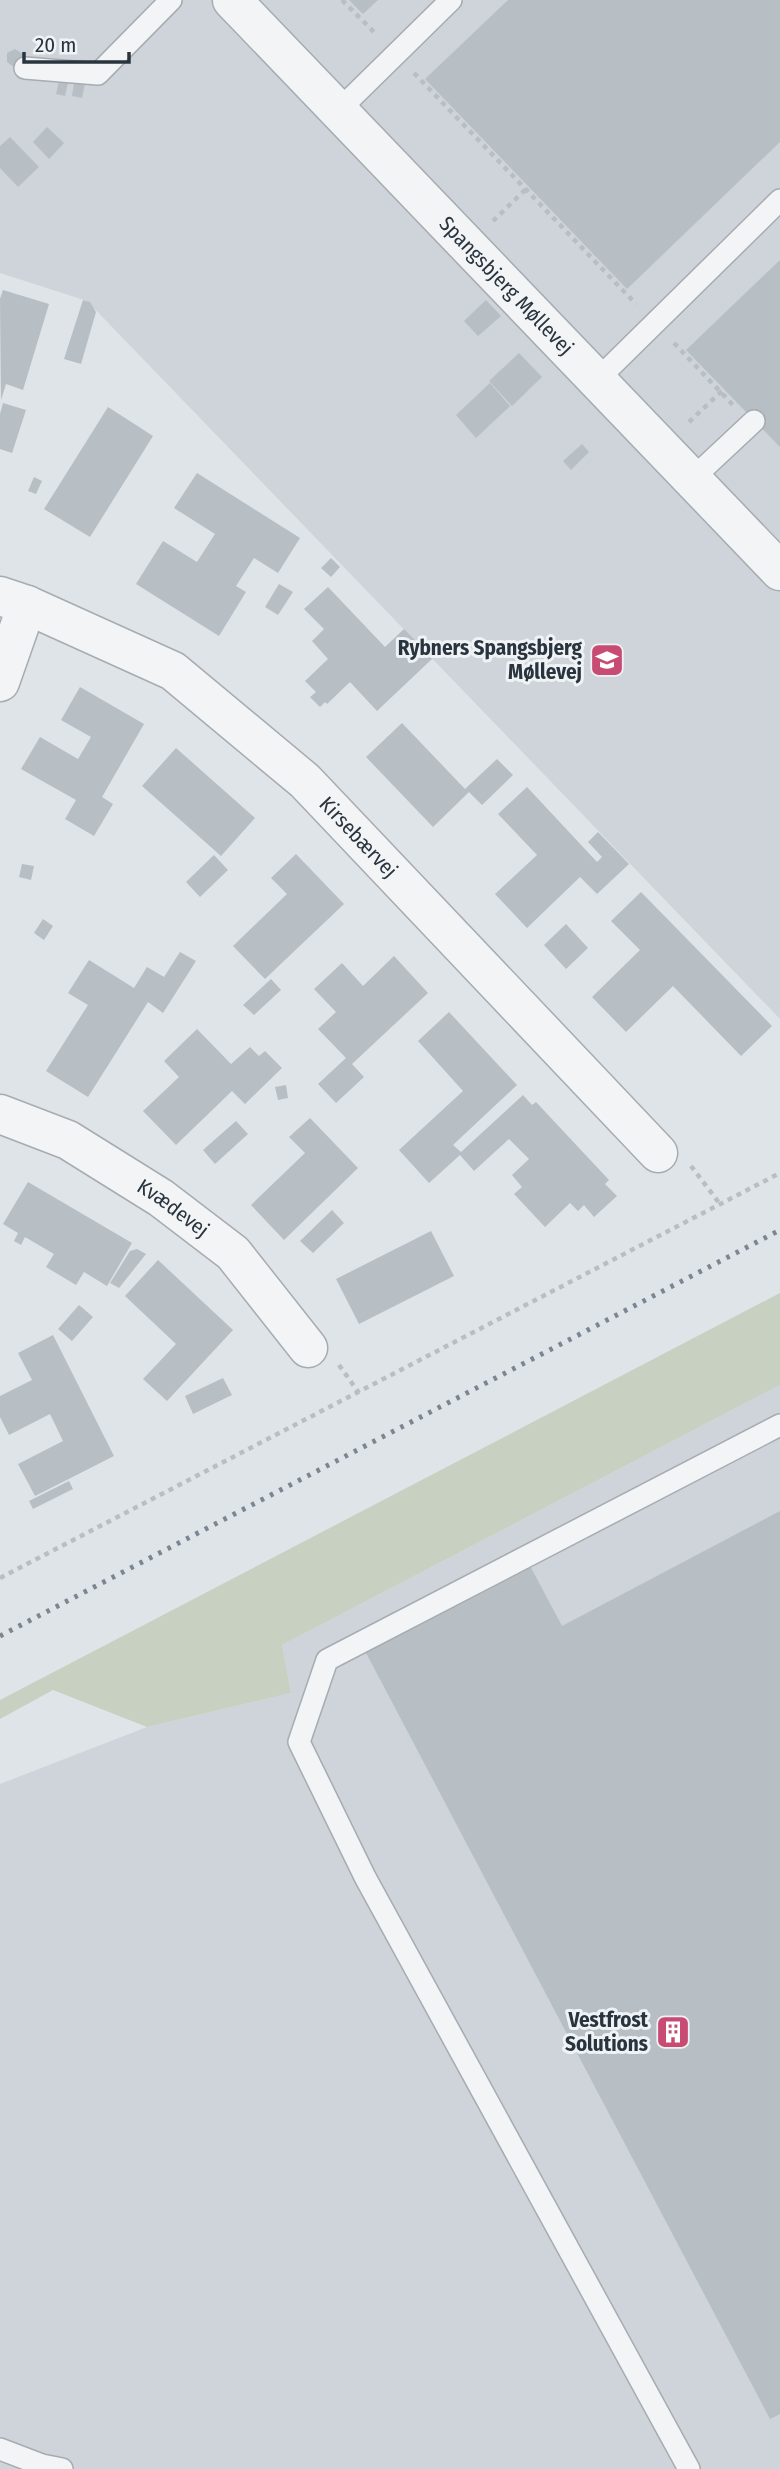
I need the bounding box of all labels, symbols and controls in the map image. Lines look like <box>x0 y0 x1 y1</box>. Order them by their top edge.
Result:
scale bar <box>24 21 130 65</box>
text: 20 m <box>35 32 76 58</box>
street label: Spangsbjerg Møllevej <box>434 211 579 361</box>
place label: Rybners Spangsbjerg Møllevej <box>398 635 583 685</box>
school or university icon: Rybners Spangsbjerg Møllevej <box>588 641 626 679</box>
street label: Kirsebærvej <box>314 791 403 883</box>
street label: Kvædevej <box>132 1173 214 1243</box>
place label: Vestfrost Solutions <box>565 2007 649 2057</box>
building icon: Vestfrost Solutions <box>654 2013 692 2051</box>

